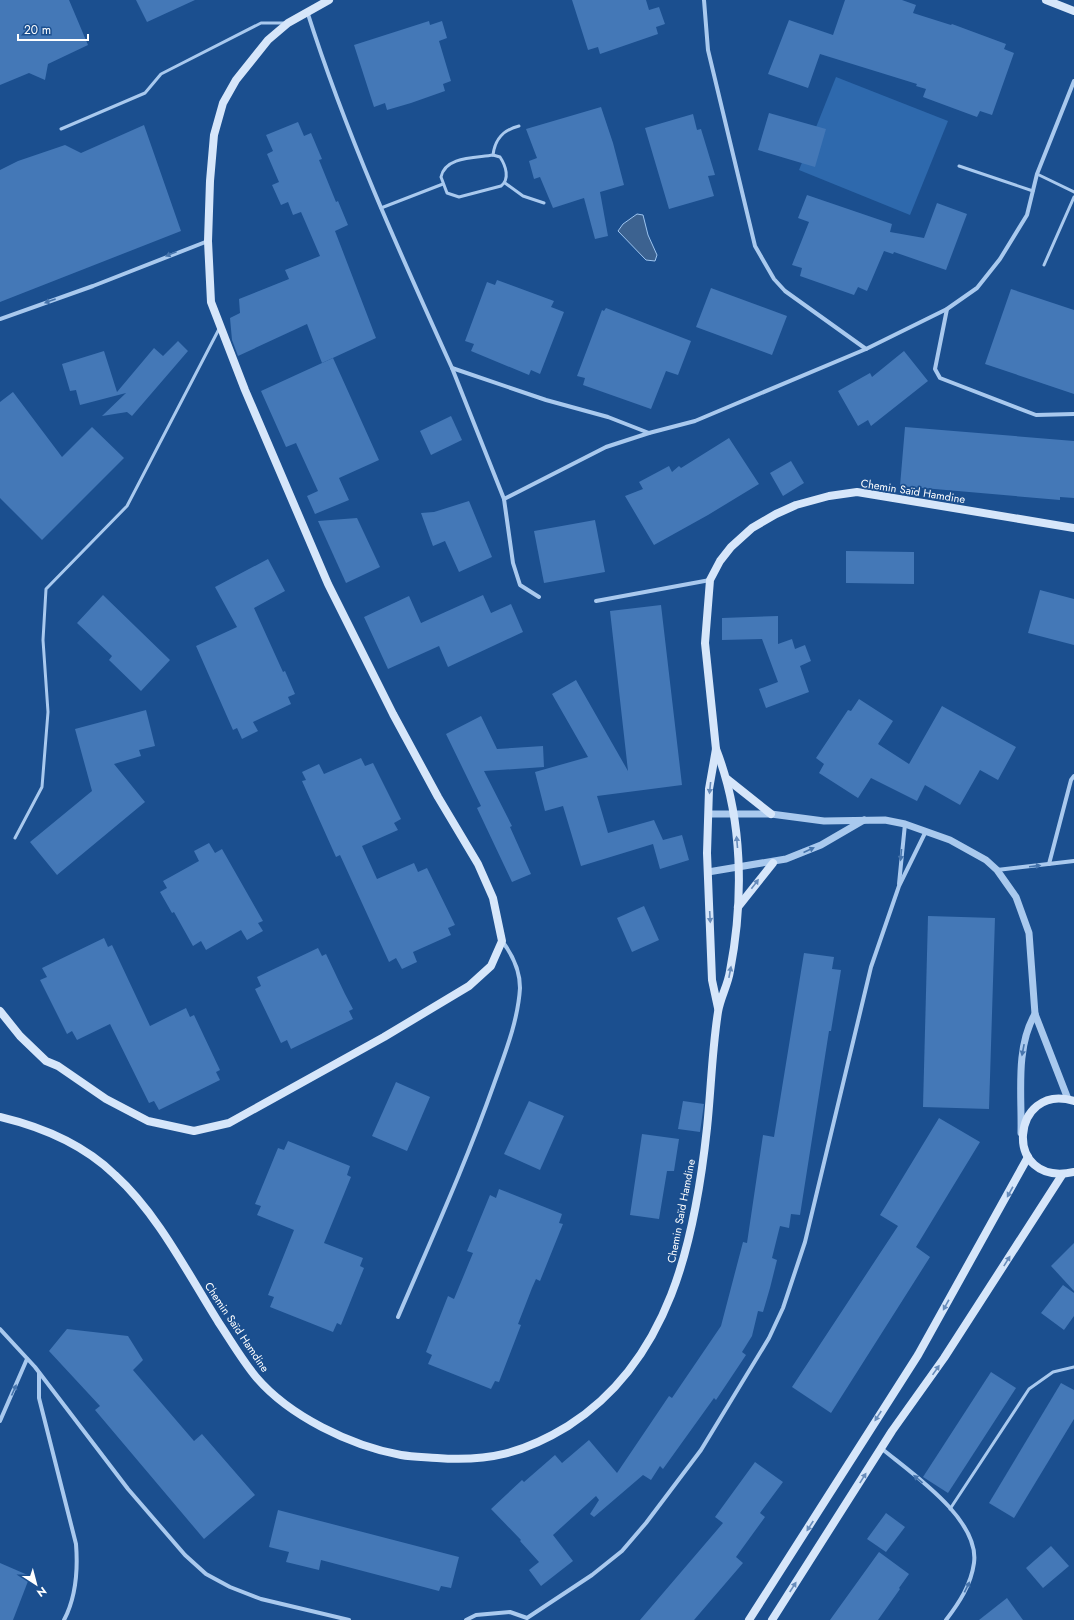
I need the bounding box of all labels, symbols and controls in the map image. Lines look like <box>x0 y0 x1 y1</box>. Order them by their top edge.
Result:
scale bar <box>18 16 88 42</box>
text: 20 m <box>24 21 51 39</box>
one-way arrow <box>164 252 176 258</box>
one-way arrow <box>43 298 55 304</box>
street label: Chemin Saïd Hamdine <box>860 475 967 507</box>
one-way arrow <box>706 782 713 794</box>
one-way arrow <box>733 836 740 848</box>
one-way arrow <box>804 847 815 853</box>
one-way arrow <box>897 849 904 861</box>
one-way arrow <box>1029 862 1041 869</box>
one-way arrow <box>750 879 759 890</box>
one-way arrow <box>707 911 713 924</box>
one-way arrow <box>727 966 733 978</box>
one-way arrow <box>1020 1044 1026 1057</box>
street label: Chemin Saïd Hamdine <box>663 1157 699 1264</box>
one-way arrow <box>1007 1186 1014 1198</box>
one-way arrow <box>1003 1256 1011 1266</box>
street label: Chemin Saïd Hamdine <box>201 1279 273 1376</box>
one-way arrow <box>942 1299 949 1311</box>
one-way arrow <box>932 1364 940 1375</box>
one-way arrow <box>10 1384 17 1396</box>
one-way arrow <box>874 1411 882 1421</box>
one-way arrow <box>859 1472 867 1483</box>
one-way arrow <box>913 1474 924 1483</box>
one-way arrow <box>806 1520 813 1532</box>
north arrow <box>16 1564 56 1604</box>
one-way arrow <box>790 1581 797 1593</box>
one-way arrow <box>964 1581 970 1593</box>
text: N <box>34 1583 50 1601</box>

